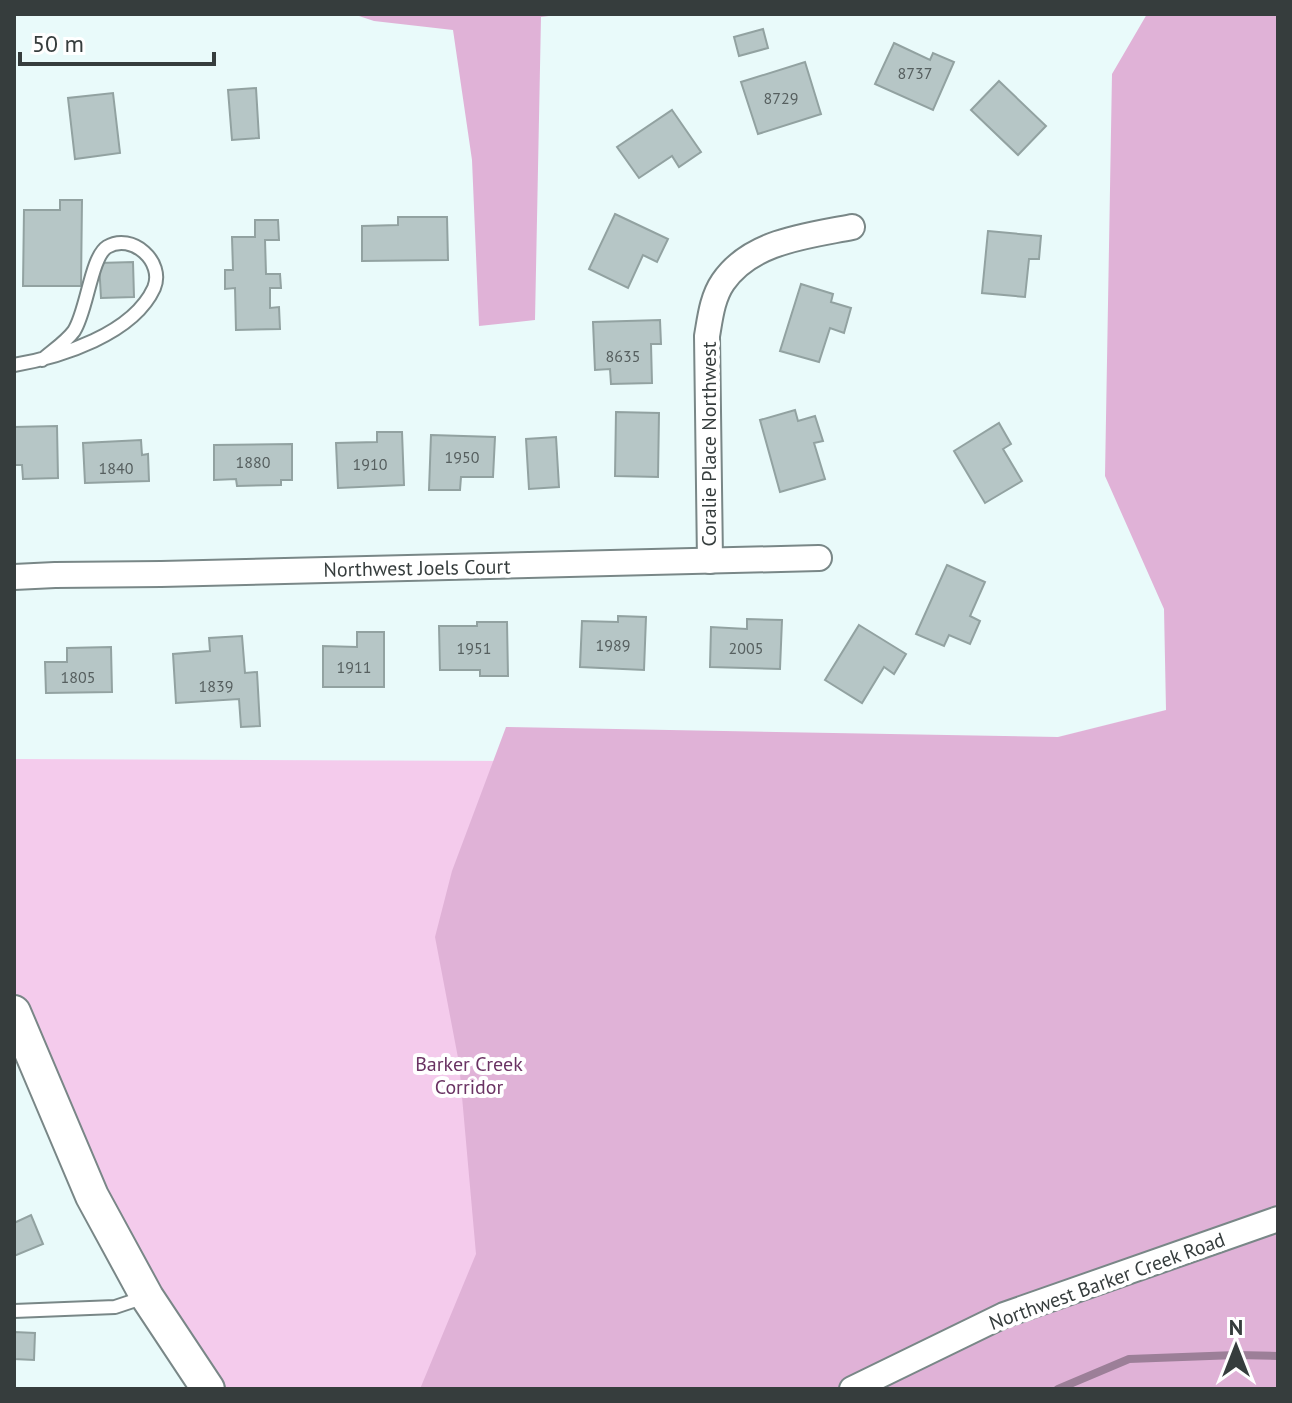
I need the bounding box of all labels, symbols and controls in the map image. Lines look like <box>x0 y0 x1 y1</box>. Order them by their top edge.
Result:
scale bar <box>20 16 214 66</box>
text: 50 m <box>32 28 84 59</box>
house number: 8737 <box>898 63 932 83</box>
house number: 8729 <box>764 88 798 108</box>
street label: Coralie Place Northwest <box>696 341 722 547</box>
house number: 8635 <box>606 346 640 366</box>
house number: 1950 <box>445 447 480 467</box>
house number: 1880 <box>236 452 271 472</box>
house number: 1910 <box>353 454 388 474</box>
house number: 1840 <box>99 458 134 478</box>
street label: Northwest Joels Court <box>323 553 511 583</box>
house number: 1989 <box>596 635 630 655</box>
house number: 1951 <box>457 638 491 658</box>
house number: 2005 <box>729 638 763 658</box>
house number: 1911 <box>337 657 371 677</box>
house number: 1805 <box>61 667 95 687</box>
house number: 1839 <box>199 676 233 696</box>
park label: Barker Creek Corridor <box>415 1051 523 1100</box>
street label: Northwest Barker Creek Road <box>985 1226 1229 1336</box>
north arrow <box>1196 1307 1276 1387</box>
text: N <box>1229 1313 1243 1341</box>

